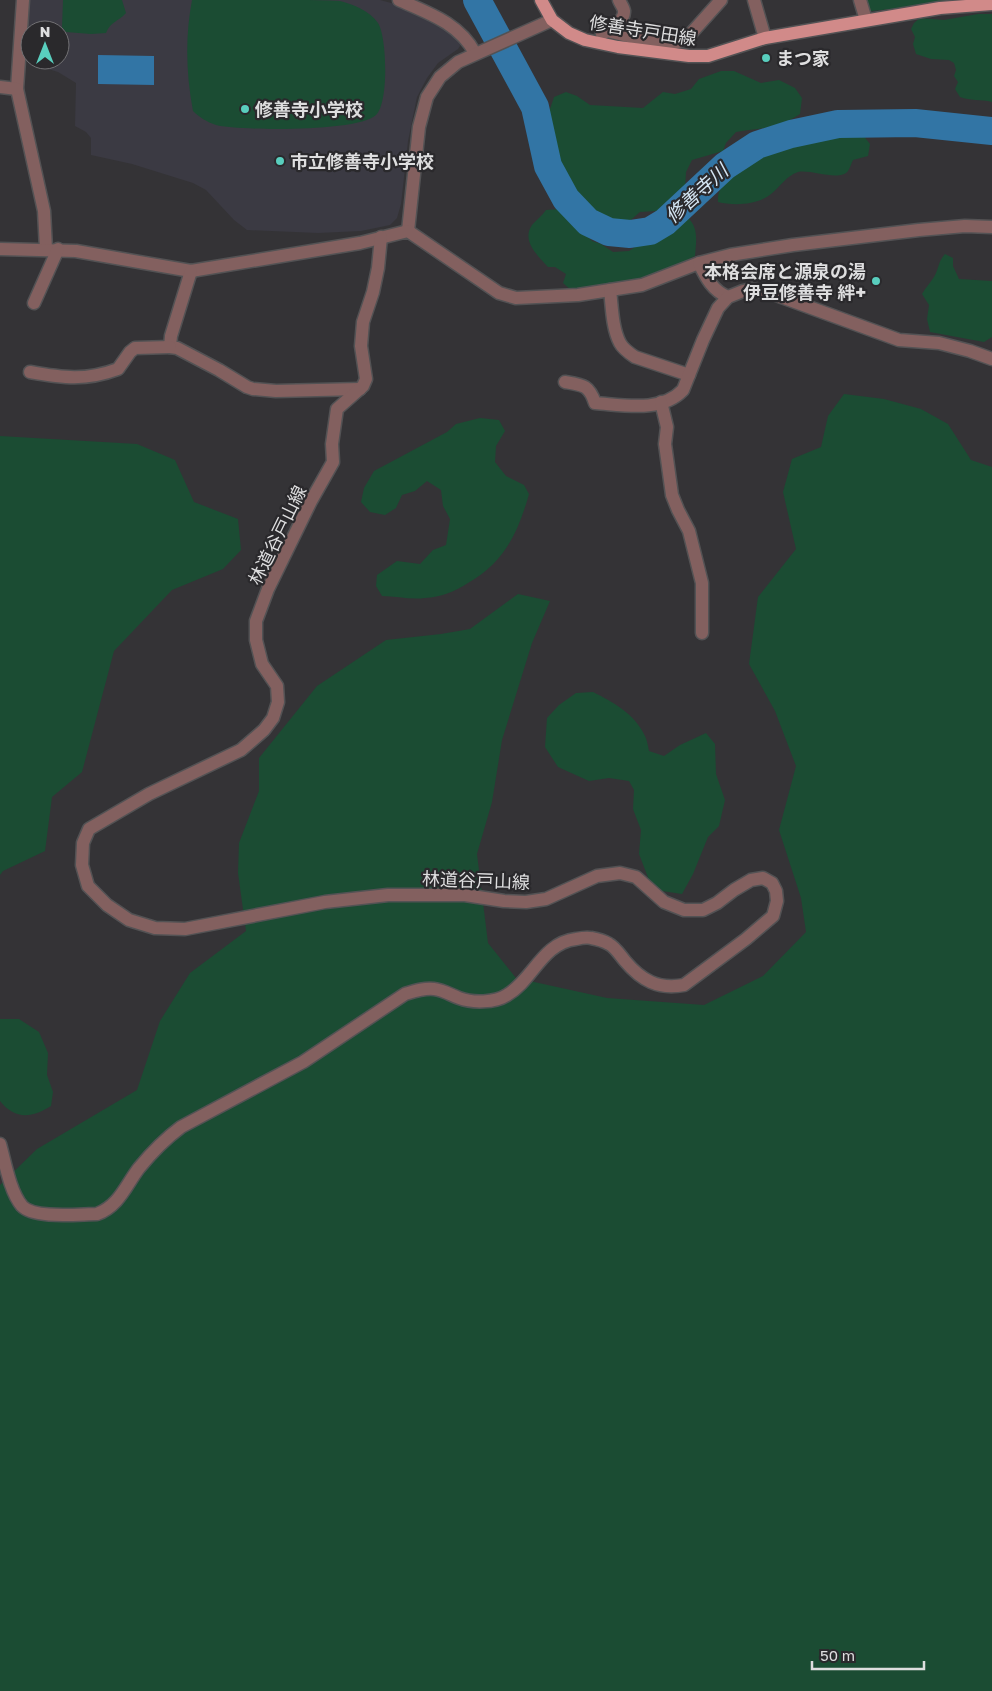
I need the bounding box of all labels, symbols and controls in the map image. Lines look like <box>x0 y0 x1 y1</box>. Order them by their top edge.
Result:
street label: 修善寺戸田線 <box>588 11 698 49</box>
north arrow <box>20 20 70 70</box>
text: N <box>40 23 50 40</box>
place label: まつ家 <box>776 47 830 69</box>
marker: まつ家 <box>760 52 772 64</box>
place label: 修善寺小学校 <box>254 98 363 120</box>
marker: 修善寺小学校 <box>239 103 251 115</box>
place label: 市立修善寺小学校 <box>290 150 434 172</box>
marker: 市立修善寺小学校 <box>274 155 286 167</box>
water label: 修善寺川 <box>660 158 733 227</box>
place label: 本格会席と源泉の湯 伊豆修善寺 絆+ <box>704 260 866 303</box>
marker: 本格会席と源泉の湯 伊豆修善寺 絆+ <box>870 275 882 287</box>
street label: 林道谷戸山線 <box>243 482 311 588</box>
street label: 林道谷戸山線 <box>422 867 530 893</box>
scale bar <box>812 1638 924 1670</box>
text: 50 m <box>820 1646 855 1664</box>

